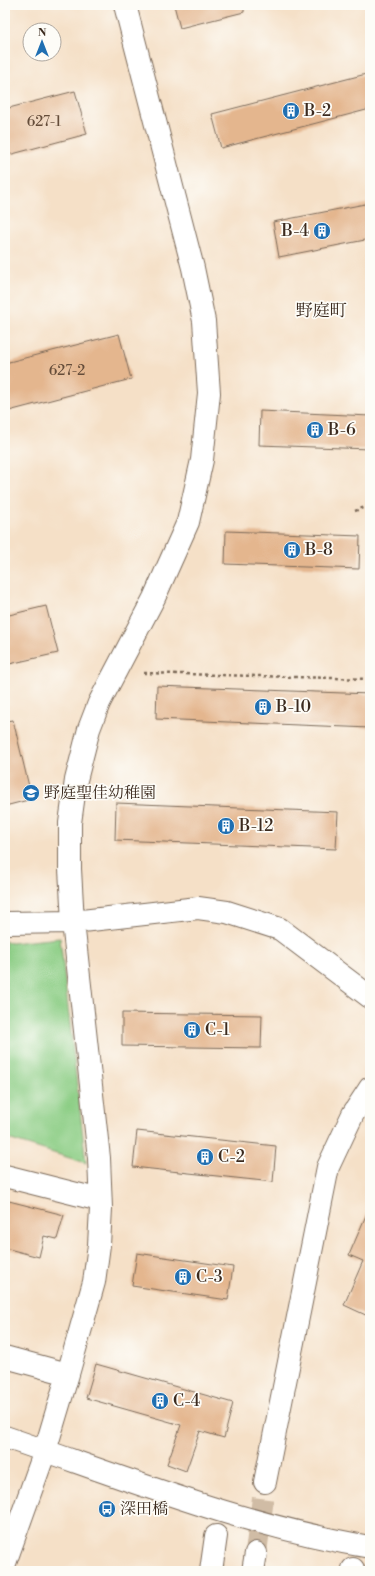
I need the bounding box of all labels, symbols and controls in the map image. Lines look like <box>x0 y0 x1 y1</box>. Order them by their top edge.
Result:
north arrow <box>22 22 62 62</box>
text: N <box>38 26 47 40</box>
building icon: B-2 <box>281 101 301 121</box>
place label: B-2 <box>303 101 331 121</box>
house number: 627-1 <box>27 113 61 131</box>
place label: B-4 <box>280 221 309 241</box>
building icon: B-4 <box>312 221 332 241</box>
district label: 野庭町 <box>296 300 347 322</box>
house number: 627-2 <box>49 362 85 380</box>
building icon: B-6 <box>305 420 325 440</box>
place label: B-6 <box>327 420 356 440</box>
building icon: B-8 <box>282 540 302 560</box>
place label: B-8 <box>304 540 333 560</box>
building icon: B-10 <box>253 697 273 717</box>
place label: B-10 <box>275 697 311 717</box>
school or university icon: 野庭聖佳幼稚園 <box>21 783 41 803</box>
place label: 野庭聖佳幼稚園 <box>44 783 156 803</box>
building icon: B-12 <box>216 816 236 836</box>
place label: B-12 <box>238 816 273 836</box>
building icon: C-1 <box>182 1020 202 1040</box>
place label: C-1 <box>205 1020 230 1040</box>
building icon: C-2 <box>195 1147 215 1167</box>
place label: C-2 <box>218 1147 245 1167</box>
building icon: C-3 <box>173 1267 193 1287</box>
place label: C-3 <box>196 1267 223 1287</box>
building icon: C-4 <box>150 1391 170 1411</box>
place label: C-4 <box>173 1391 201 1411</box>
bus stop icon: 深田橋 <box>97 1499 117 1519</box>
place label: 深田橋 <box>120 1499 168 1519</box>

